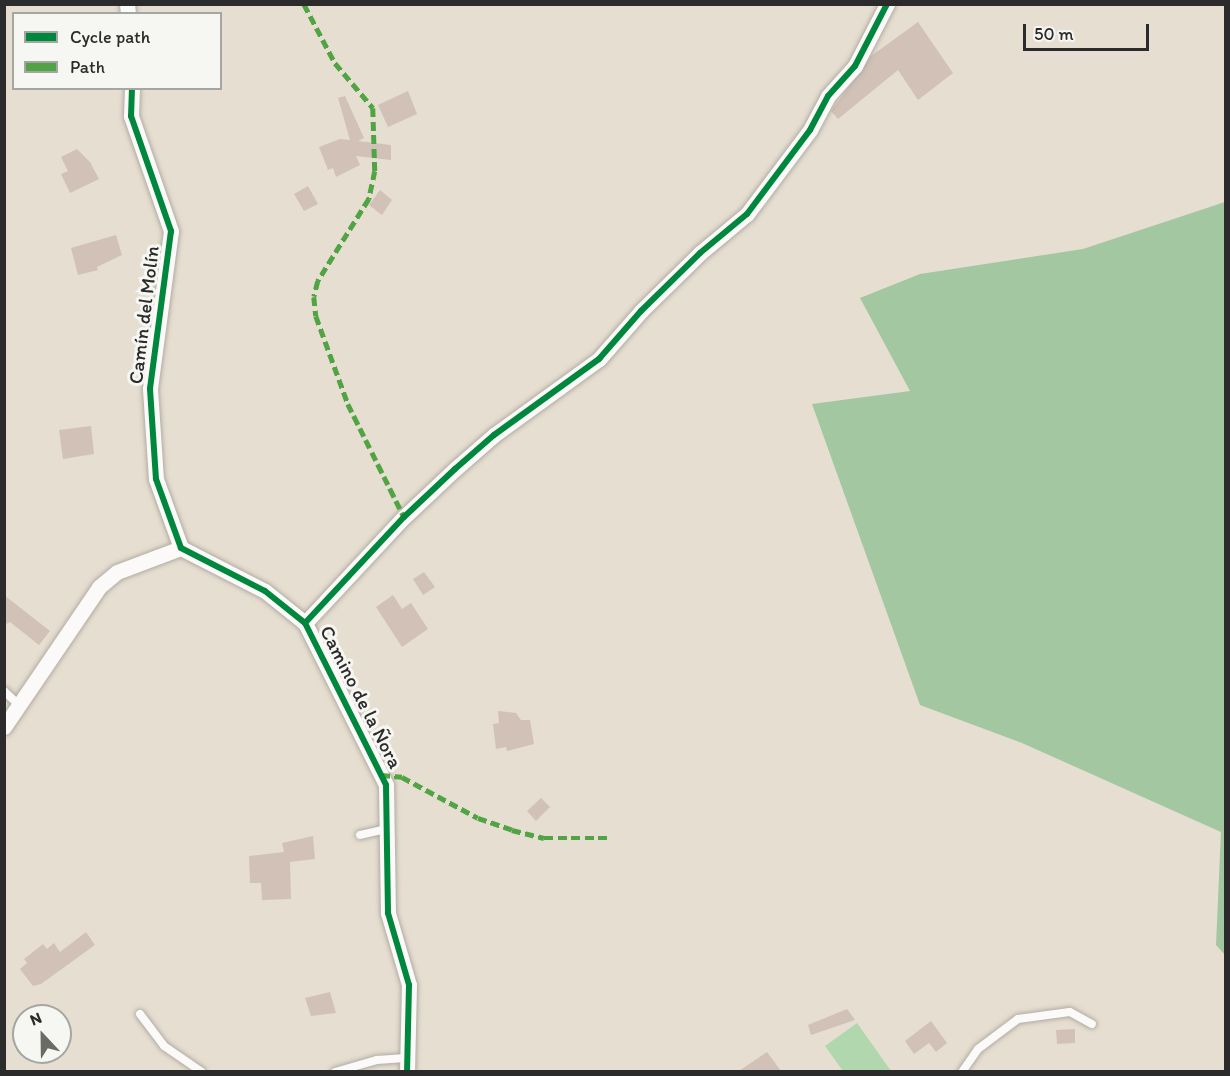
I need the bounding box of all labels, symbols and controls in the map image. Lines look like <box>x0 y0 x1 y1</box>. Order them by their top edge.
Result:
legend <box>12 12 222 90</box>
scale bar <box>1026 12 1152 50</box>
text: 50 m <box>1034 23 1074 45</box>
text: Cycle path <box>70 26 150 48</box>
text: Path <box>70 56 105 78</box>
street label: Camín del Molín <box>124 245 164 385</box>
street label: Camino de la Ñora <box>315 621 407 773</box>
north arrow <box>12 1004 72 1064</box>
text: N <box>27 1008 44 1030</box>

